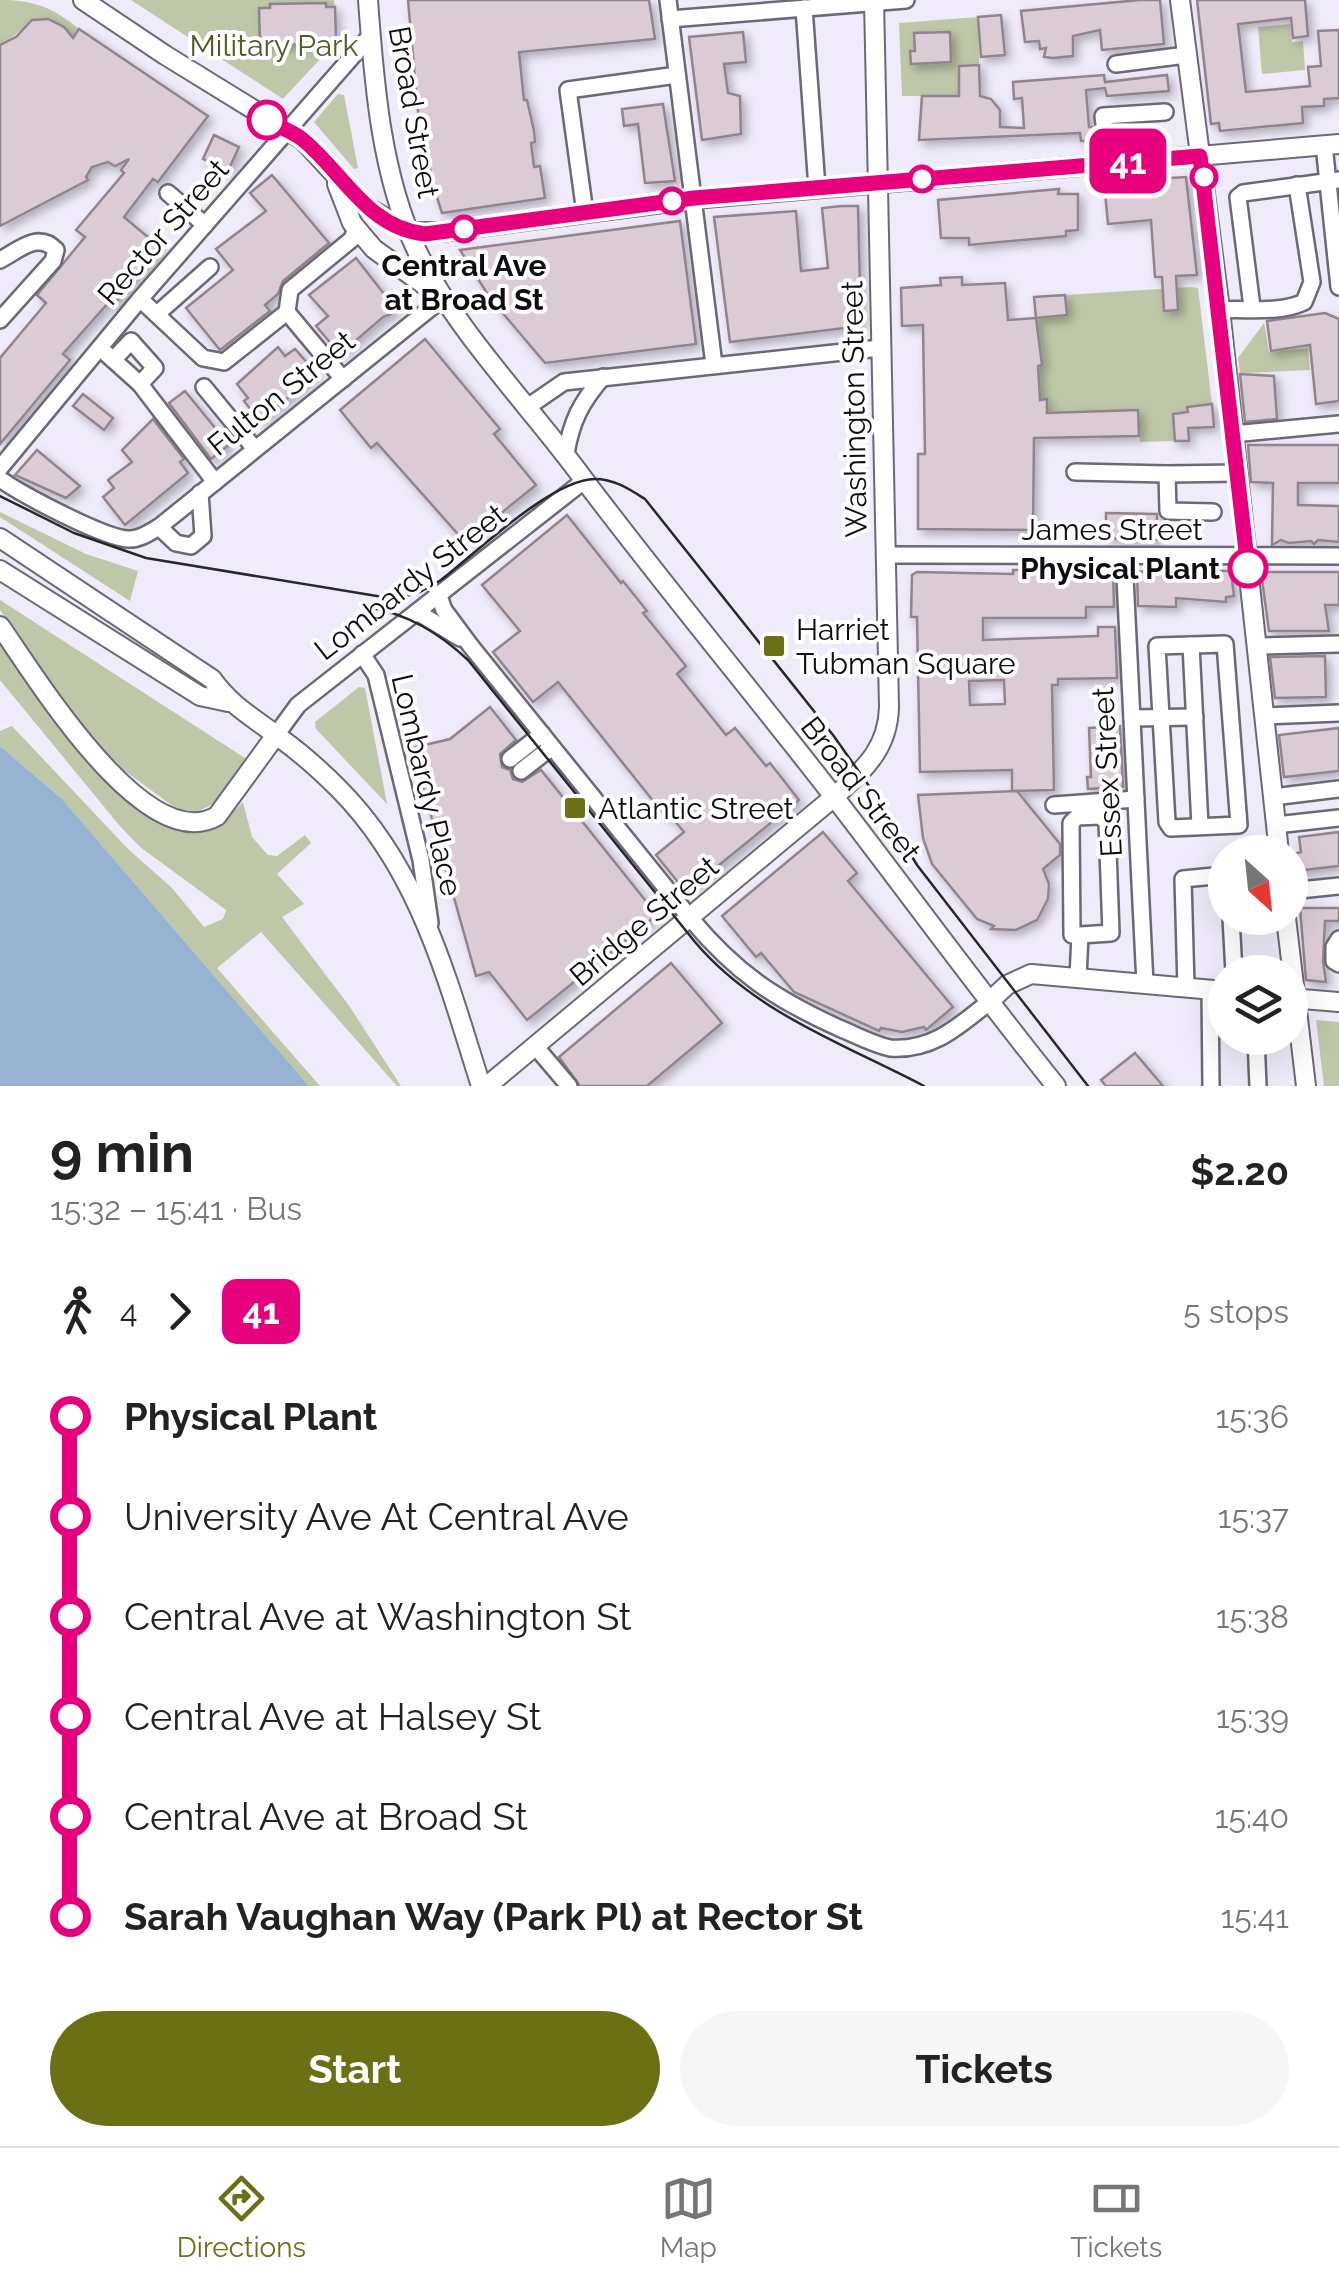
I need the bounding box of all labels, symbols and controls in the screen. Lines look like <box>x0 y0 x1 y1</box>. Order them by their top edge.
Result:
street label: Broad Street <box>382 23 446 201</box>
park label: Military Park <box>190 28 359 63</box>
unlabelled marker <box>248 101 286 139</box>
line badge: 41 <box>1083 128 1173 194</box>
text: 41 <box>1109 141 1147 182</box>
street label: Rector Street <box>90 152 236 312</box>
unlabelled marker <box>1191 164 1217 190</box>
unlabelled marker <box>909 166 935 192</box>
unlabelled marker <box>659 188 685 214</box>
marker: Central Ave at Broad St <box>451 216 477 242</box>
place label: Central Ave at Broad St <box>382 248 546 317</box>
street label: Washington Street <box>834 280 874 538</box>
street label: Fulton Street <box>201 323 361 463</box>
street label: Lombardy Street <box>308 497 512 667</box>
street label: James Street <box>1021 512 1203 547</box>
marker: Physical Plant <box>1229 549 1267 587</box>
place label: Physical Plant <box>1020 551 1220 586</box>
place label: Harriet Tubman Square <box>796 612 1016 681</box>
marker: Harriet Tubman Square <box>761 633 787 659</box>
street label: Lombardy Place <box>384 671 470 899</box>
street label: Essex Street <box>1085 686 1129 858</box>
street label: Broad Street <box>794 710 928 868</box>
place label: Atlantic Street <box>598 791 793 826</box>
marker: Atlantic Street <box>562 795 588 821</box>
north arrow <box>1208 835 1308 935</box>
map controls <box>1208 835 1308 1055</box>
street label: Bridge Street <box>563 849 725 993</box>
button: layers <box>1208 955 1308 1055</box>
text: 9 min <box>50 1120 194 1185</box>
text: $2.20 <box>1190 1149 1289 1194</box>
text: 15:32 – 15:41 · Bus <box>50 1190 302 1227</box>
icon: walk <box>50 1284 105 1339</box>
icon: forward <box>152 1284 207 1339</box>
text: 41 <box>242 1291 280 1332</box>
text: 4 <box>120 1293 137 1330</box>
text: 5 stops <box>1183 1293 1289 1330</box>
text: Physical Plant <box>124 1394 377 1439</box>
text: 15:36 <box>1215 1398 1289 1435</box>
text: University Ave At Central Ave <box>124 1494 629 1539</box>
text: 15:37 <box>1218 1498 1289 1535</box>
text: Central Ave at Washington St <box>124 1594 632 1639</box>
text: 15:38 <box>1216 1598 1289 1635</box>
text: Central Ave at Halsey St <box>124 1694 541 1739</box>
text: 15:39 <box>1216 1698 1289 1735</box>
text: Central Ave at Broad St <box>124 1794 528 1839</box>
text: 15:40 <box>1215 1798 1289 1835</box>
text: Sarah Vaughan Way (Park Pl) at Rector St <box>124 1894 863 1939</box>
text: 15:41 <box>1221 1898 1289 1935</box>
button: Start <box>50 2011 660 2126</box>
button: Tickets <box>680 2011 1289 2126</box>
tab: Directions <box>177 2171 306 2264</box>
tab: Map <box>660 2171 717 2264</box>
tab: Tickets <box>1070 2171 1162 2264</box>

